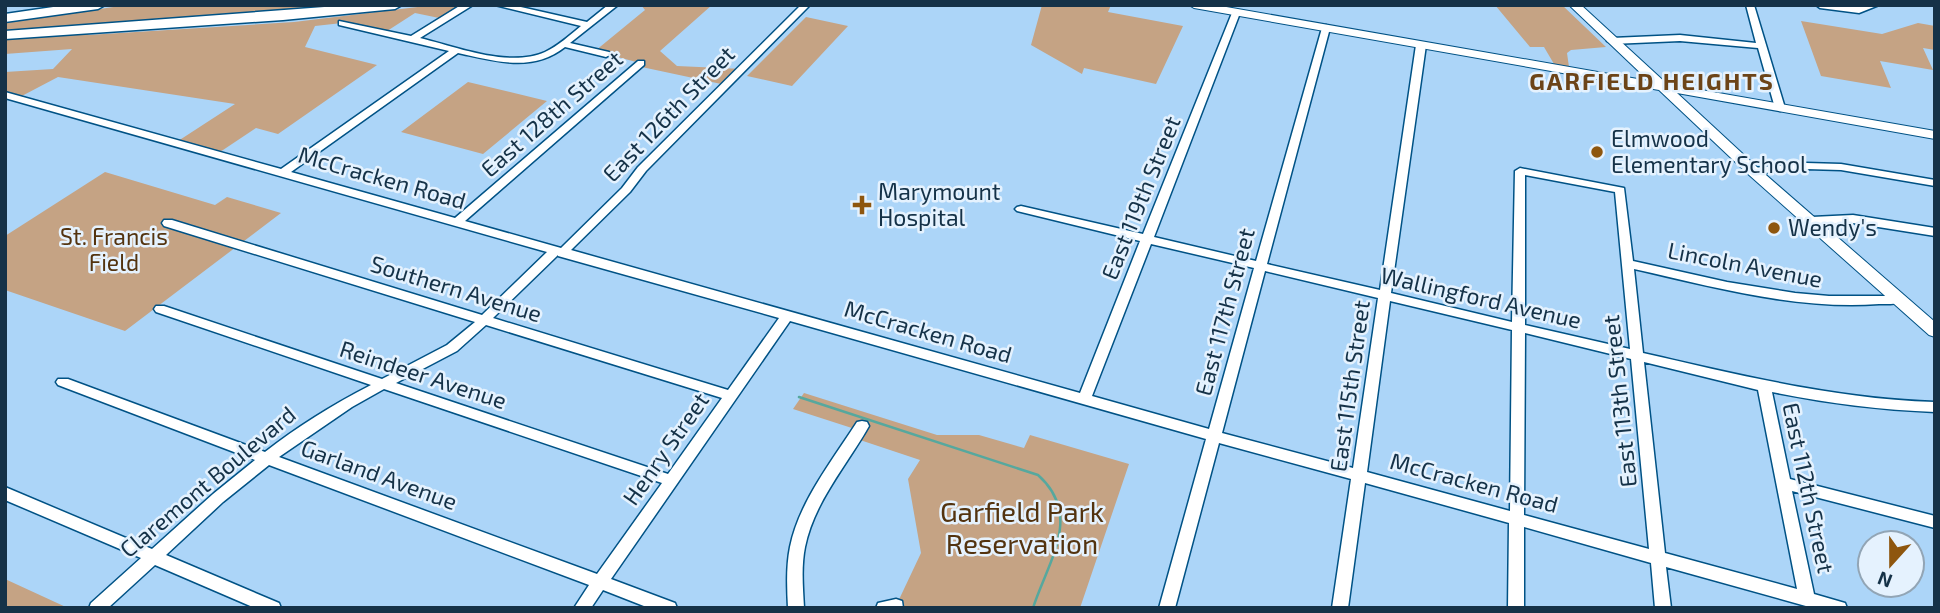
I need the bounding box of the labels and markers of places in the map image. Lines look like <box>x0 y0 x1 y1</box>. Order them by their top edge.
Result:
place label: Elmwood Elementary School <box>1611 124 1807 178</box>
marker: Elmwood Elementary School <box>1589 144 1605 160</box>
place label: Marymount Hospital <box>878 177 1001 231</box>
marker: Marymount Hospital <box>852 195 872 215</box>
place label: Wendy's <box>1788 213 1877 241</box>
marker: Wendy's <box>1766 220 1782 236</box>

